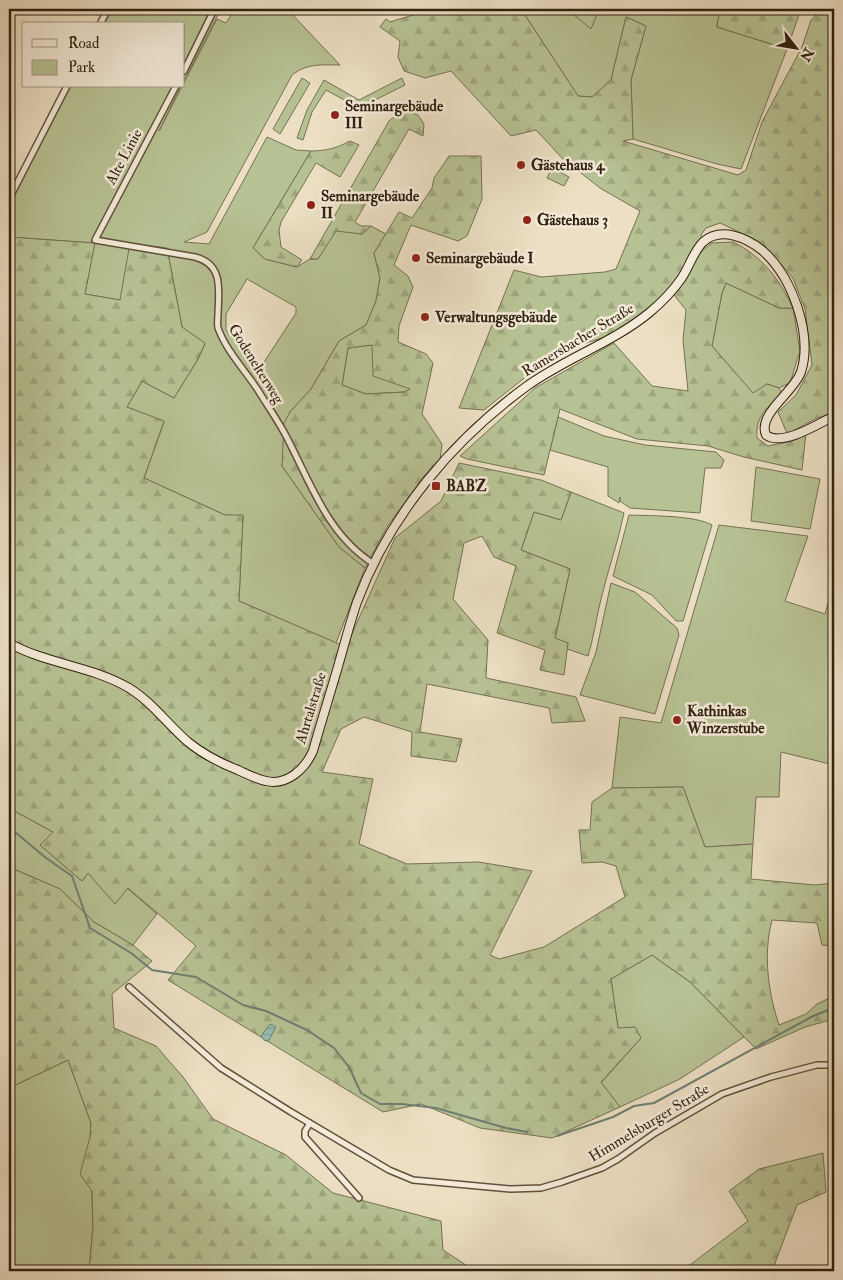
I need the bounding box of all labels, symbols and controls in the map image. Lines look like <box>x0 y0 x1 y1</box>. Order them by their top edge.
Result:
legend <box>22 22 185 88</box>
north arrow <box>770 22 820 72</box>
text: Road <box>68 34 100 53</box>
text: N <box>796 44 818 65</box>
text: Park <box>68 58 95 77</box>
place label: Seminargebäude III <box>345 97 444 133</box>
marker: Seminargebäude III <box>329 109 341 121</box>
street label: Alte Linie <box>101 126 147 189</box>
place label: Gästehaus 4 <box>531 156 605 175</box>
marker: Gästehaus 4 <box>515 159 527 171</box>
place label: Seminargebäude II <box>321 187 420 223</box>
marker: Seminargebäude II <box>305 199 317 211</box>
place label: Gästehaus 3 <box>537 211 608 230</box>
marker: Gästehaus 3 <box>521 214 533 226</box>
place label: Seminargebäude I <box>426 249 533 269</box>
marker: Seminargebäude I <box>410 252 422 264</box>
street label: Ramersbacher Straße <box>519 299 637 381</box>
place label: Verwaltungsgebäude <box>434 308 558 328</box>
marker: Verwaltungsgebäude <box>419 311 431 323</box>
street label: Godenelterweg <box>224 320 288 408</box>
place label: BABZ <box>446 477 487 496</box>
marker: BABZ <box>430 480 442 492</box>
street label: Ahrtalstraße <box>291 670 331 747</box>
place label: Kathinkas Winzerstube <box>686 702 765 738</box>
marker: Kathinkas Winzerstube <box>671 714 683 726</box>
street label: Himmelsburger Straße <box>585 1080 713 1166</box>

